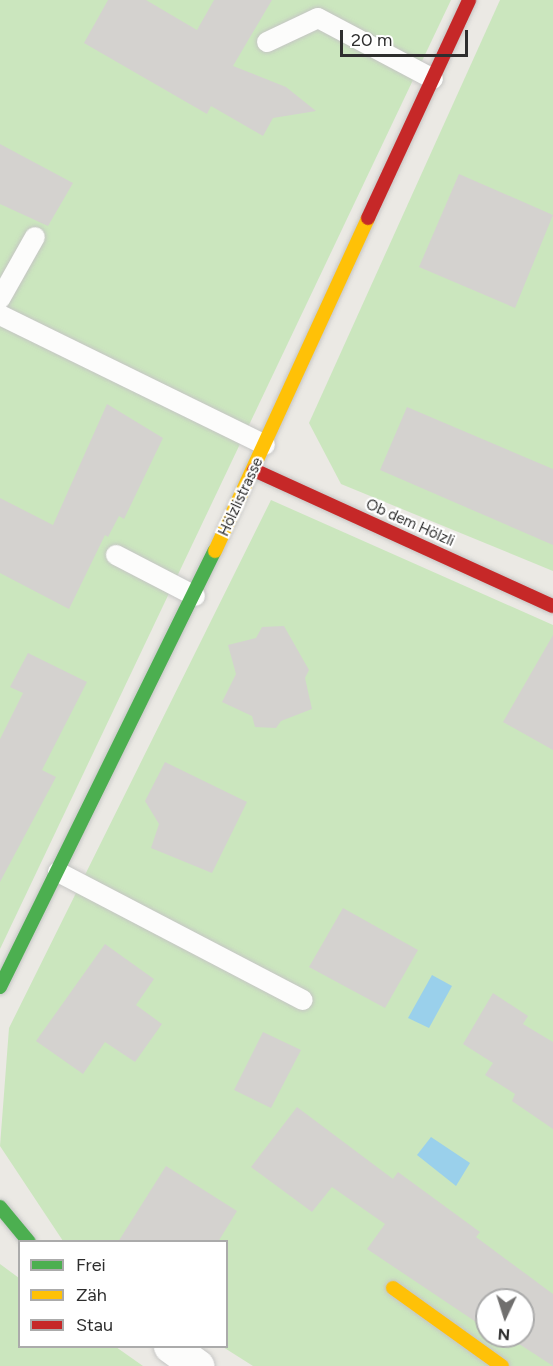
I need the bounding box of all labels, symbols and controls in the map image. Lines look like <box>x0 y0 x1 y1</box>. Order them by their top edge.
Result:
scale bar <box>343 18 470 56</box>
text: 20 m <box>351 29 392 51</box>
street label: Hölzlistrasse <box>215 455 267 539</box>
street label: Ob dem Hölzli <box>363 495 457 551</box>
legend <box>18 1240 228 1348</box>
text: Frei <box>76 1254 106 1276</box>
text: Zäh <box>76 1284 107 1306</box>
north arrow <box>475 1288 535 1348</box>
text: Stau <box>76 1314 113 1336</box>
text: N <box>497 1325 511 1344</box>

